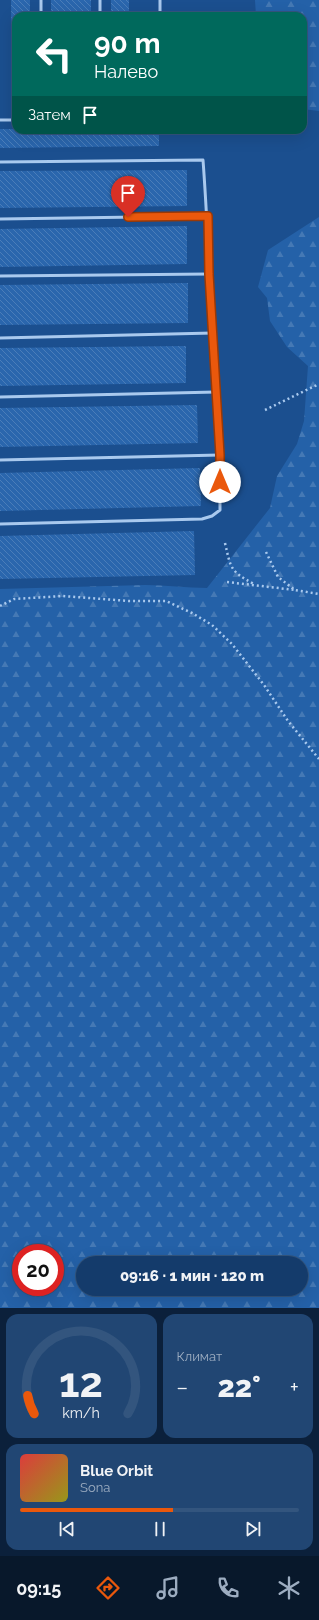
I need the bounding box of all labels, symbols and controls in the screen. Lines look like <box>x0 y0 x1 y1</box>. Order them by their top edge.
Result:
text: 90 m <box>94 27 160 60</box>
icon: left <box>28 28 80 80</box>
text: Налево <box>94 61 158 82</box>
icon: arrive <box>79 104 101 126</box>
text: Затем <box>28 106 71 124</box>
pin <box>111 176 145 217</box>
icon: arrive <box>117 182 139 204</box>
position arrow <box>199 461 241 503</box>
speed limit sign: 20 <box>12 1244 64 1296</box>
text: 09:16 · 1 мин · 120 m <box>120 1267 264 1285</box>
text: Климат <box>177 1349 222 1364</box>
text: 12 <box>59 1358 103 1407</box>
text: 22° <box>217 1369 261 1404</box>
text: − <box>177 1374 188 1400</box>
text: + <box>290 1374 299 1400</box>
text: km/h <box>62 1405 100 1421</box>
text: Blue Orbit <box>80 1462 153 1480</box>
text: Sona <box>80 1480 110 1495</box>
icon: previous <box>56 1518 78 1540</box>
icon: pause <box>149 1518 171 1540</box>
icon: next <box>242 1518 264 1540</box>
icon: directions <box>94 1574 122 1602</box>
icon: music <box>154 1574 182 1602</box>
icon: phone <box>214 1574 242 1602</box>
icon: climate <box>275 1574 303 1602</box>
text: 09:15 <box>16 1578 61 1599</box>

